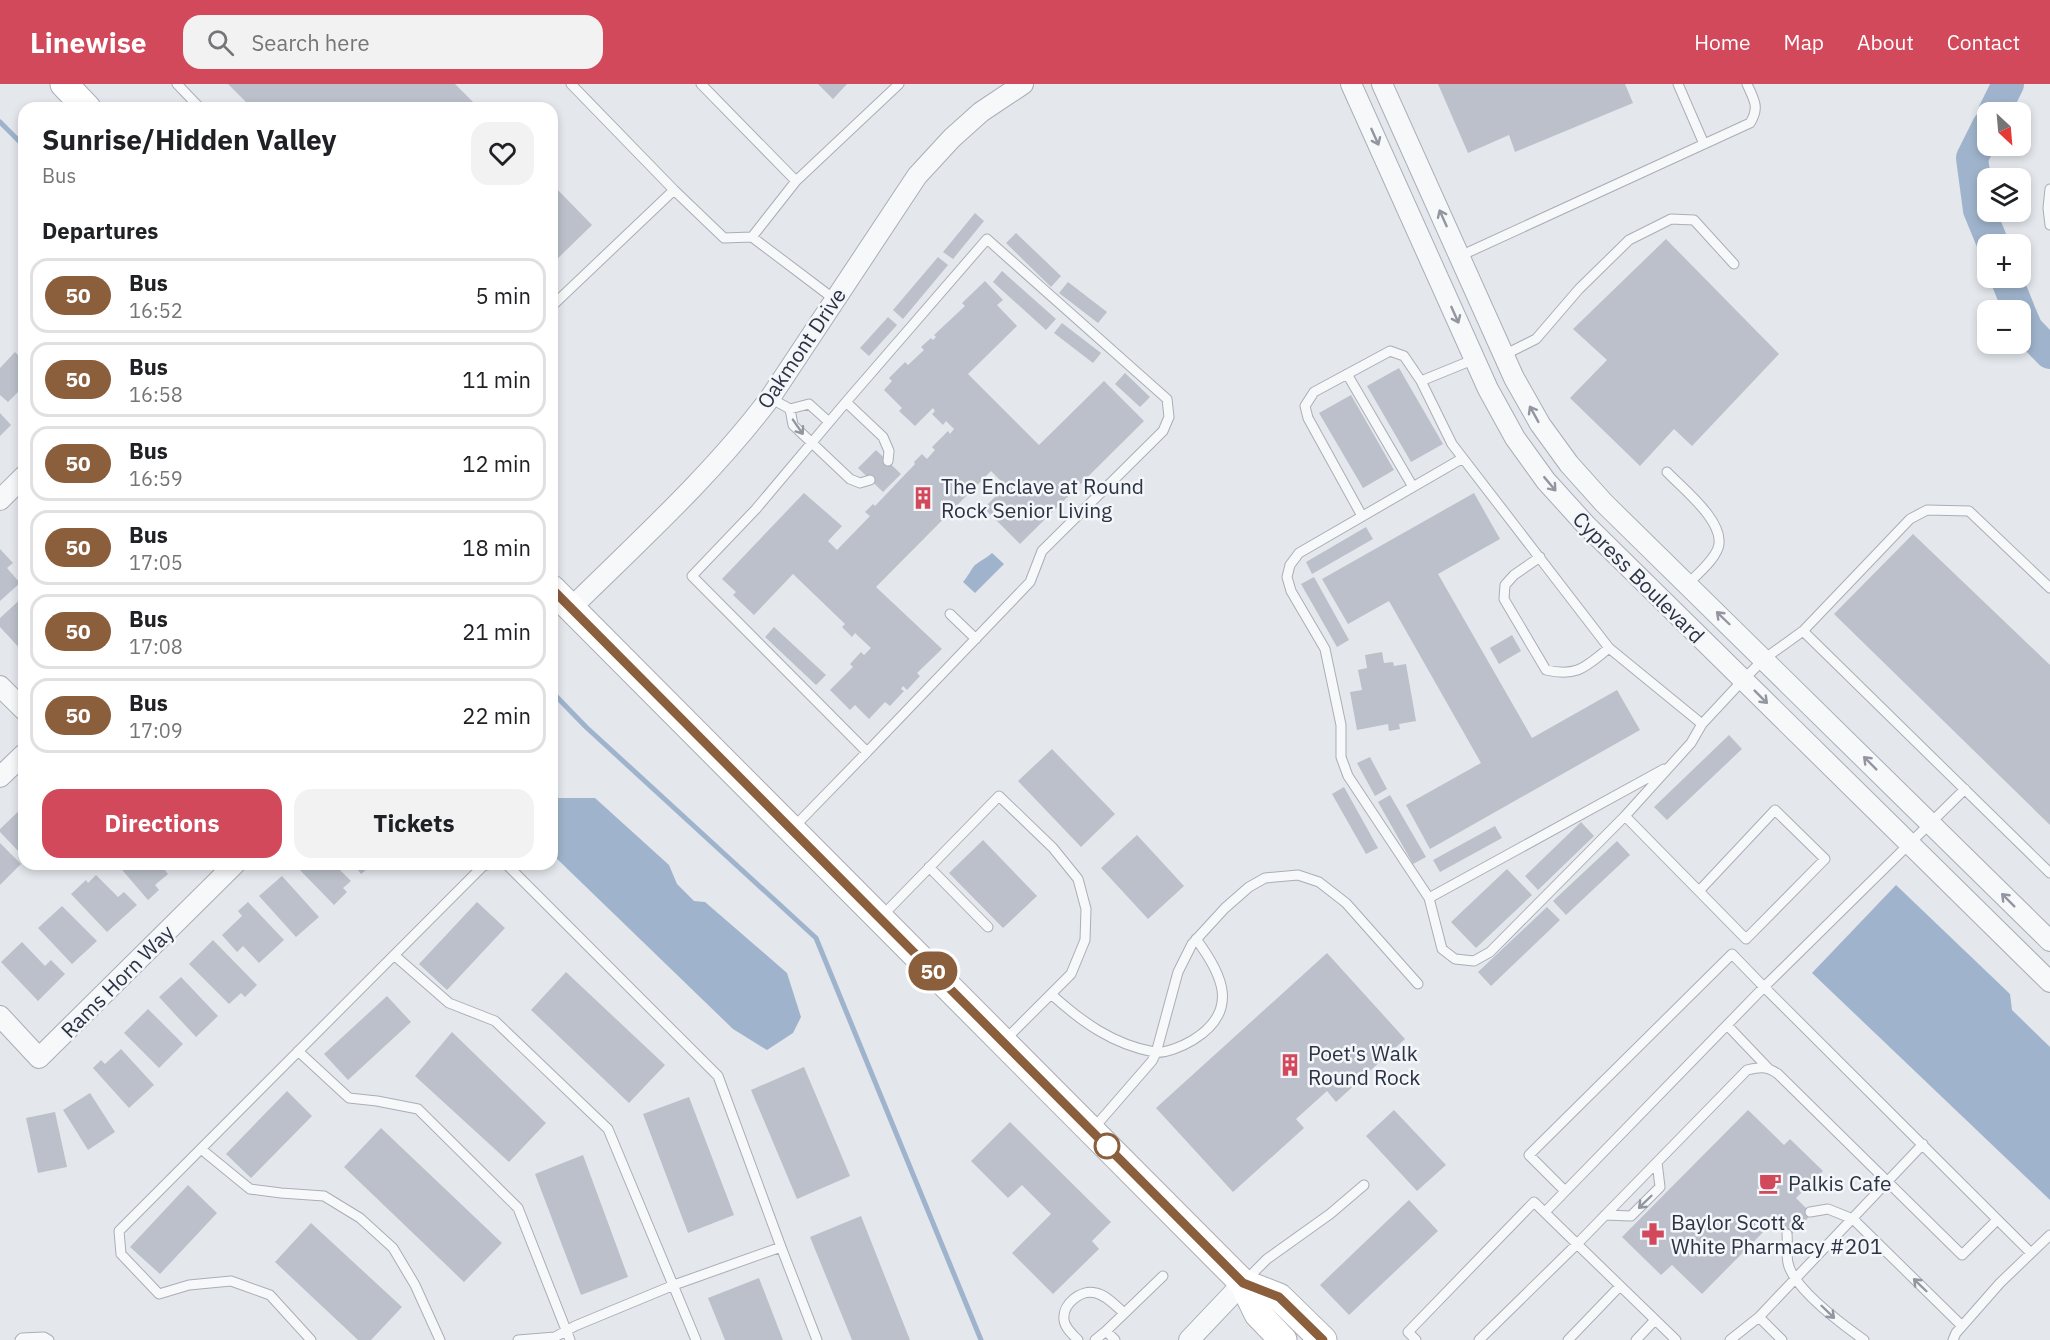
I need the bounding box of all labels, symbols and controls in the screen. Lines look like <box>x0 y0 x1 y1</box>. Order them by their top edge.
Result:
search box <box>183 15 603 69</box>
text: Linewise <box>30 24 147 61</box>
icon: search <box>204 26 237 59</box>
text: Search here <box>252 28 370 57</box>
text: Home <box>1694 28 1751 56</box>
text: Map <box>1784 28 1824 56</box>
text: About <box>1857 28 1914 56</box>
text: Contact <box>1947 28 2020 56</box>
north arrow <box>1977 102 2031 156</box>
map controls <box>1977 102 2031 354</box>
text: Sunrise/Hidden Valley <box>42 121 337 158</box>
button: heart <box>471 122 534 185</box>
one-way arrow <box>1369 128 1381 146</box>
text: Bus <box>42 162 76 189</box>
button: layers <box>1977 168 2031 222</box>
one-way arrow <box>1436 210 1448 228</box>
text: Departures <box>42 216 158 245</box>
button: + <box>1977 234 2031 288</box>
text: Bus <box>129 268 168 297</box>
text: 50 <box>65 281 91 309</box>
text: 5 min <box>475 281 531 310</box>
street label: Oakmont Drive <box>750 282 852 414</box>
text: 16:52 <box>129 297 183 324</box>
button: − <box>1977 300 2031 354</box>
one-way arrow <box>1450 305 1462 323</box>
text: Bus <box>129 352 168 381</box>
text: 50 <box>65 365 91 393</box>
text: 11 min <box>462 365 531 394</box>
text: 16:58 <box>129 381 183 408</box>
one-way arrow <box>1528 405 1539 423</box>
one-way arrow <box>792 419 804 435</box>
text: Bus <box>129 436 168 465</box>
text: 50 <box>65 449 91 477</box>
text: 12 min <box>462 449 531 478</box>
text: 16:59 <box>129 465 183 492</box>
place label: The Enclave at Round Rock Senior Living <box>941 472 1144 524</box>
one-way arrow <box>1542 476 1556 492</box>
building icon: The Enclave at Round Rock Senior Living <box>910 485 936 511</box>
street label: Cypress Boulevard <box>1567 505 1711 649</box>
text: Bus <box>129 520 168 549</box>
text: 50 <box>65 533 91 561</box>
text: 18 min <box>462 533 531 562</box>
text: 17:05 <box>129 549 183 576</box>
text: Bus <box>129 604 168 633</box>
one-way arrow <box>1715 611 1730 626</box>
text: 50 <box>65 617 91 645</box>
text: 21 min <box>462 617 531 646</box>
text: 17:08 <box>129 633 183 660</box>
text: Bus <box>129 688 168 717</box>
one-way arrow <box>1753 690 1768 705</box>
text: 50 <box>65 701 91 729</box>
text: 22 min <box>462 701 531 730</box>
text: 17:09 <box>129 717 183 744</box>
one-way arrow <box>1862 755 1877 770</box>
button: Directions <box>42 789 282 858</box>
button: Tickets <box>294 789 534 858</box>
one-way arrow <box>2001 892 2016 907</box>
street label: Rams Horn Way <box>54 918 180 1044</box>
line badge: 50 <box>906 952 960 990</box>
text: 50 <box>920 957 946 985</box>
place label: Poet's Walk Round Rock <box>1308 1039 1420 1091</box>
building icon: Poet's Walk Round Rock <box>1277 1052 1303 1078</box>
unlabelled marker <box>1094 1133 1120 1159</box>
place label: Palkis Cafe <box>1788 1169 1891 1197</box>
cafe icon: Palkis Cafe <box>1757 1170 1783 1196</box>
one-way arrow <box>1638 1194 1653 1209</box>
place label: Baylor Scott & White Pharmacy #201 <box>1671 1208 1883 1260</box>
pharmacy icon: Baylor Scott & White Pharmacy #201 <box>1640 1221 1666 1247</box>
one-way arrow <box>1913 1278 1928 1292</box>
one-way arrow <box>1820 1305 1835 1319</box>

